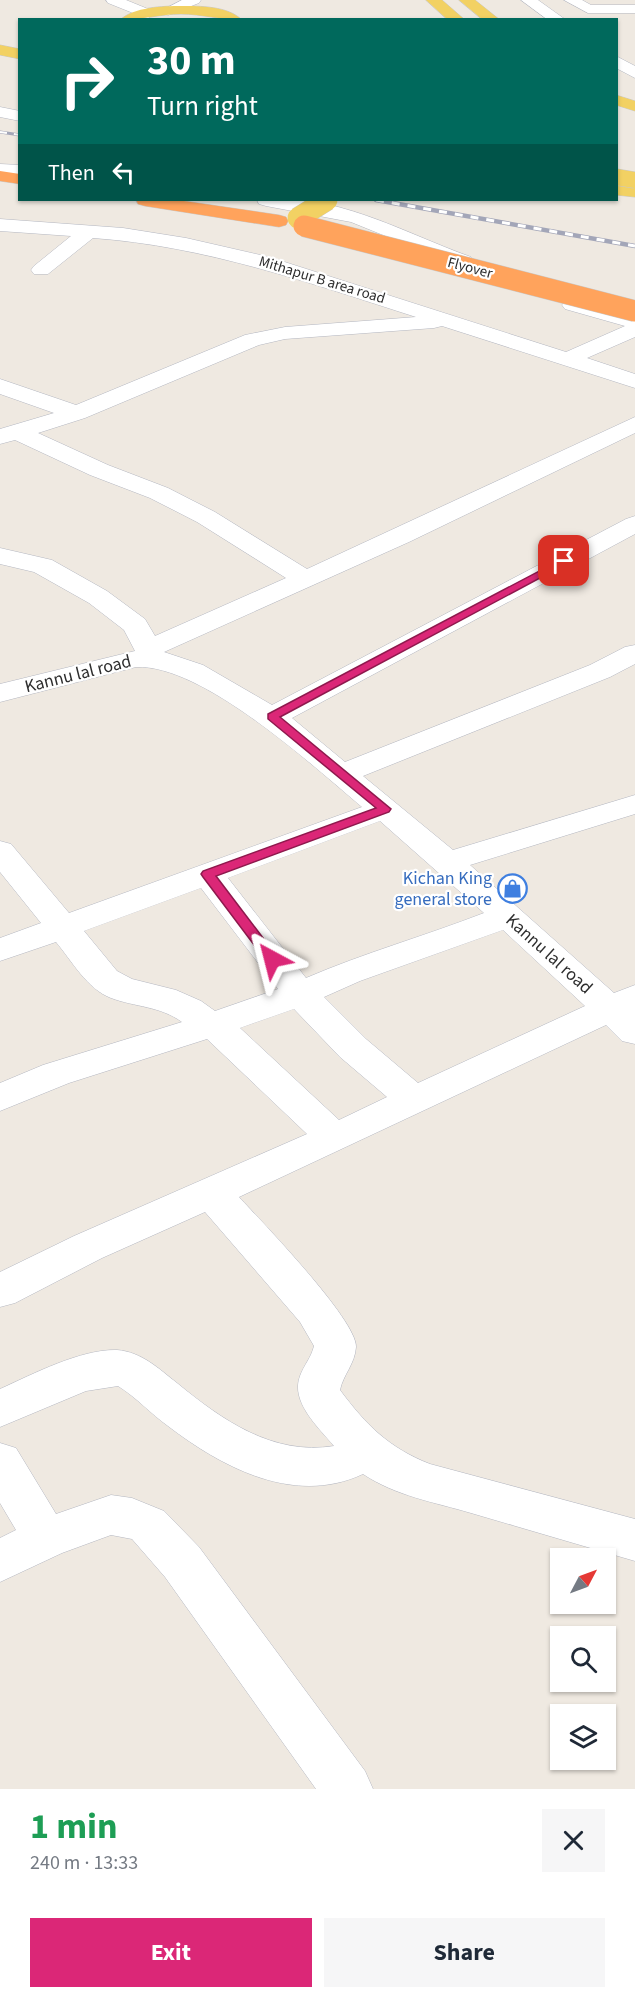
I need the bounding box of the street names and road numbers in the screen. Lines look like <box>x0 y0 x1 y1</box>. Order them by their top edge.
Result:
street label: Mithapur B area road <box>256 251 388 309</box>
street label: Flyover <box>445 252 496 284</box>
street label: Kannu lal road <box>22 649 134 699</box>
street label: Kannu lal road <box>500 908 598 1000</box>

